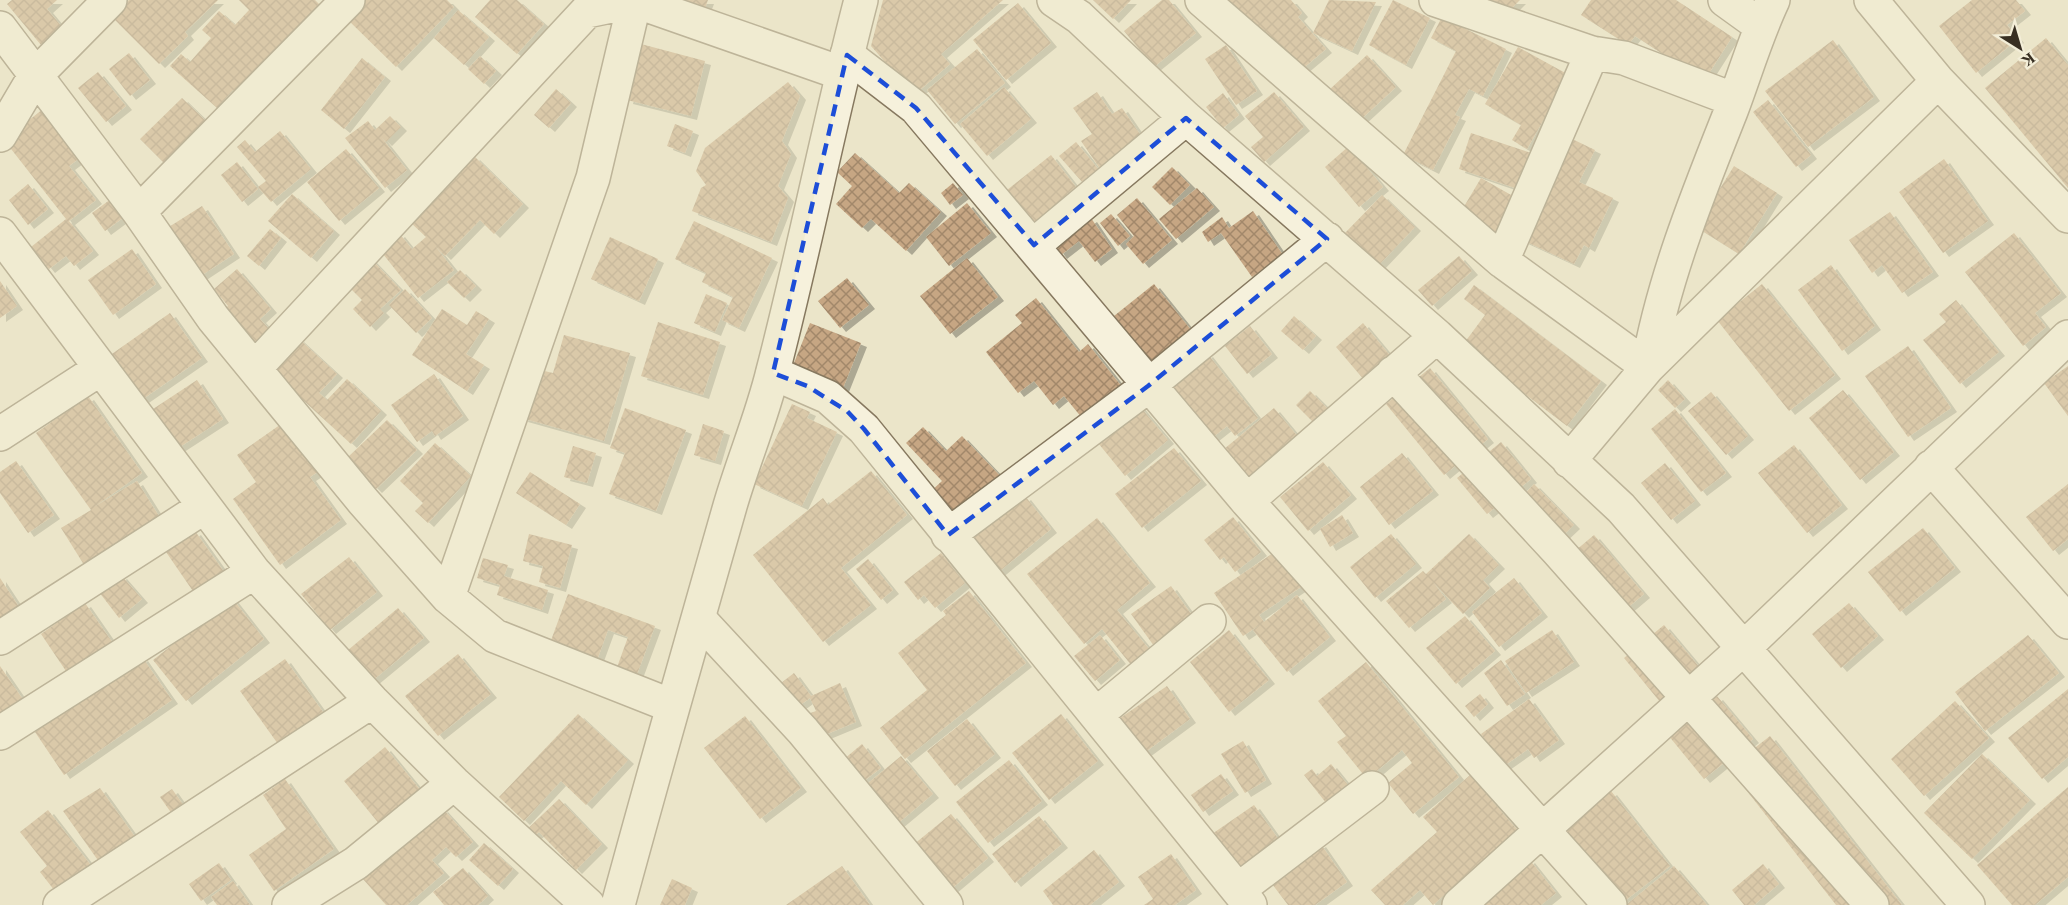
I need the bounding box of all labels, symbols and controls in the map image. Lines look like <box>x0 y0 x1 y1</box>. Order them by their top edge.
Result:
north arrow <box>1990 18 2050 78</box>
text: K <box>2016 46 2041 73</box>

